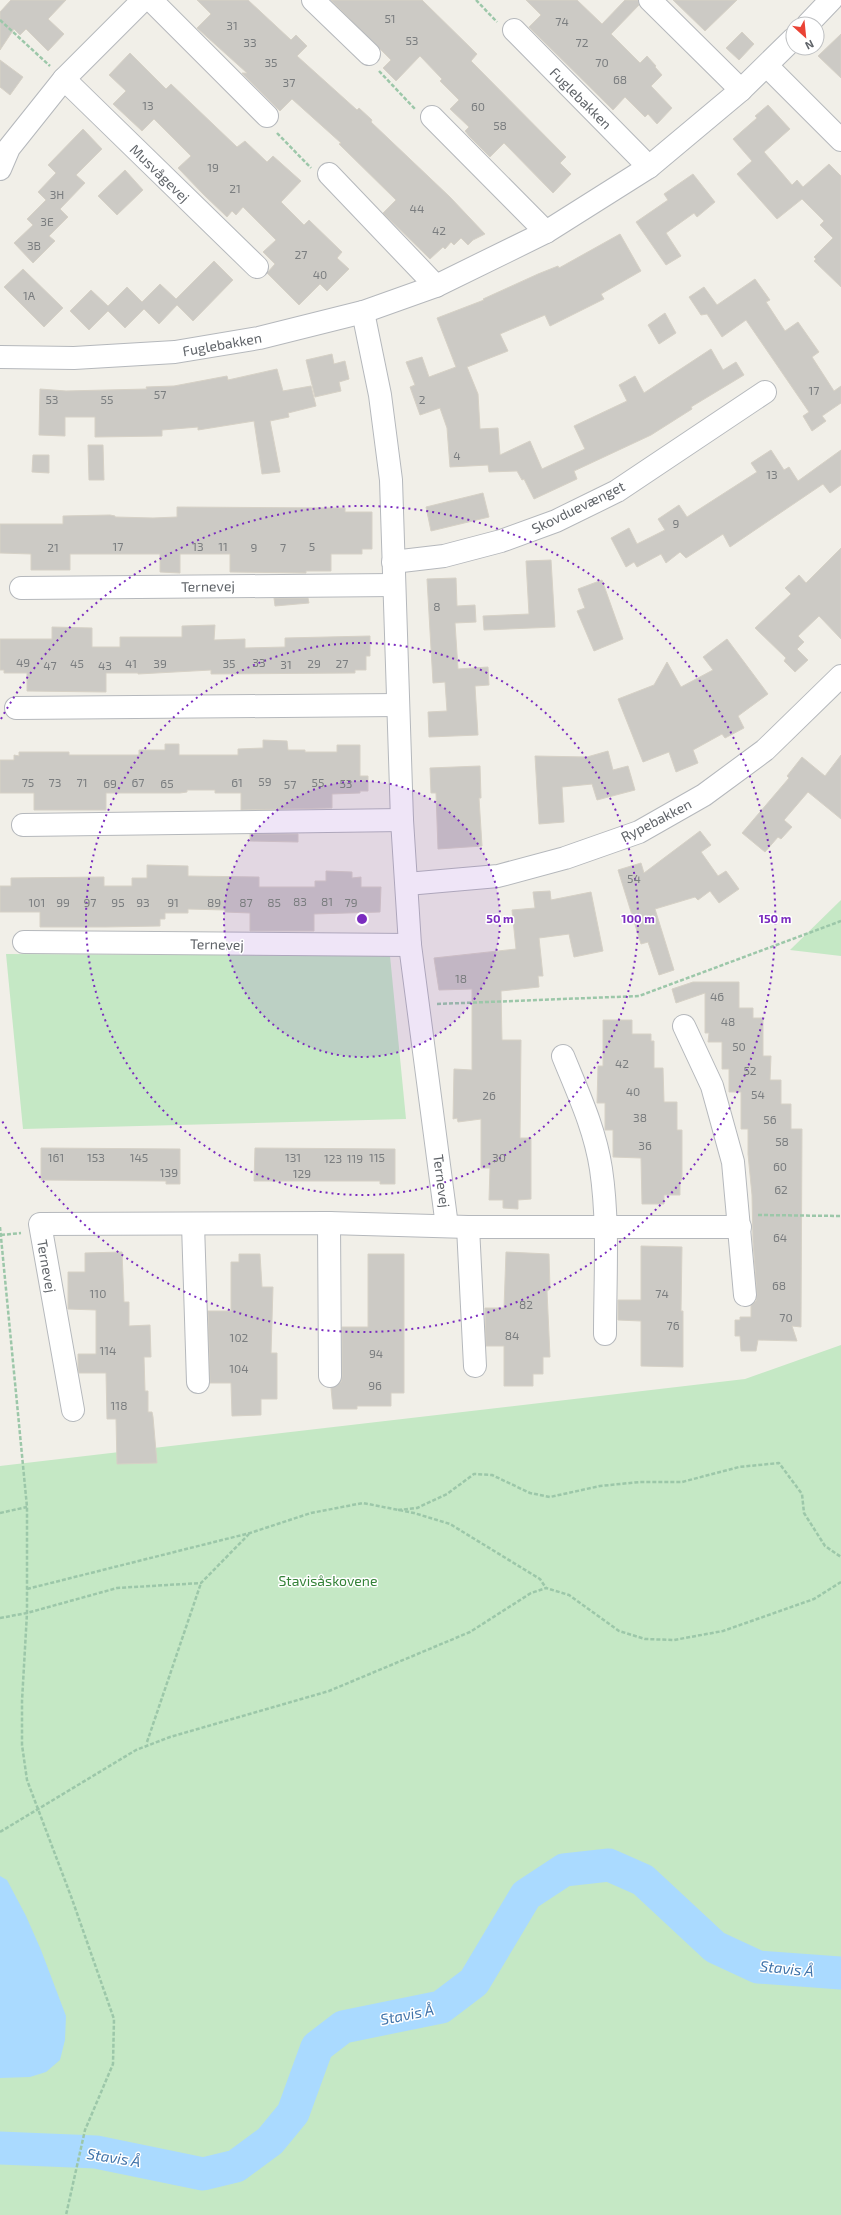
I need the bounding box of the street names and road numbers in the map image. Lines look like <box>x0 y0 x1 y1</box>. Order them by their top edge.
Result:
street label: Fuglebakken <box>547 64 615 132</box>
street label: Musvågevej <box>127 141 193 205</box>
street label: Fuglebakken <box>181 329 263 359</box>
street label: Skovduevænget <box>529 477 627 537</box>
street label: Ternevej <box>181 577 235 595</box>
street label: Rypebakken <box>618 795 694 845</box>
street label: Ternevej <box>190 935 244 953</box>
street label: Ternevej <box>430 1153 454 1209</box>
street label: Ternevej <box>34 1238 60 1294</box>

